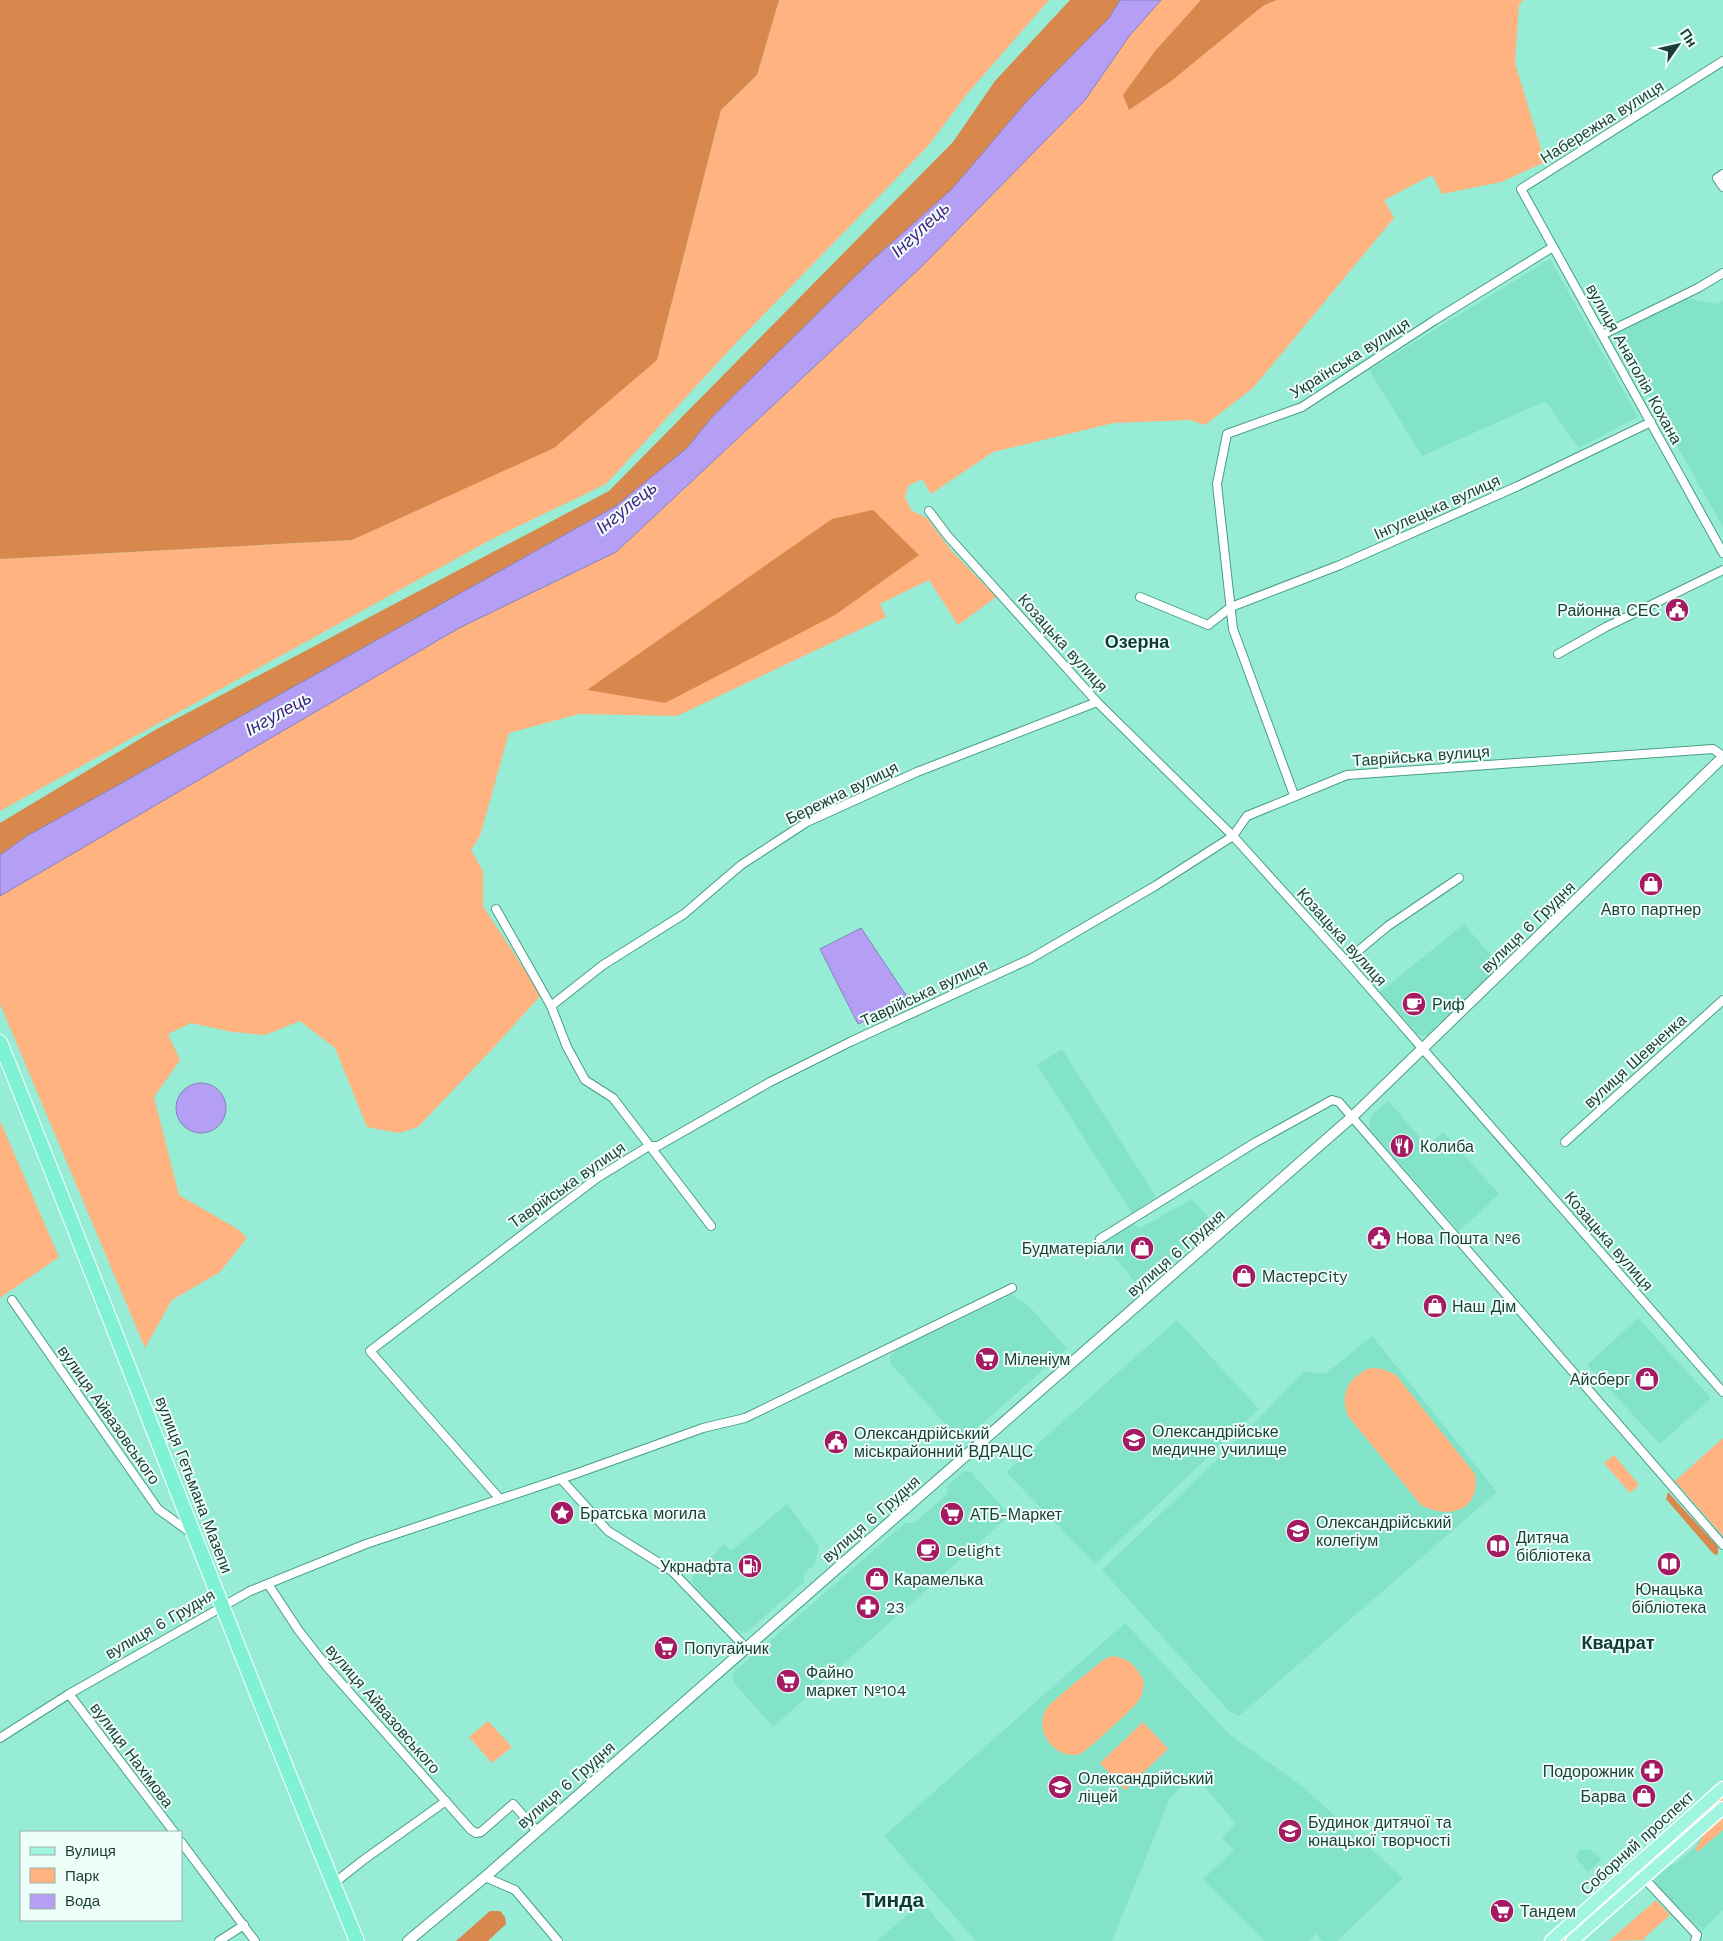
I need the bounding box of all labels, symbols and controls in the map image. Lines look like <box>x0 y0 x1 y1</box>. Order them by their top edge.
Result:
north arrow <box>1653 20 1703 70</box>
text: Пн <box>1677 26 1701 50</box>
street label: Набережна вулиця <box>1537 76 1667 168</box>
water label: Інгулець <box>886 197 954 261</box>
street label: вулиця Анатолія Кохана <box>1582 280 1686 448</box>
street label: Українська вулиця <box>1287 314 1413 402</box>
street label: Інгулецька вулиця <box>1371 471 1503 543</box>
water label: Інгулець <box>591 476 661 538</box>
street label: Козацька вулиця <box>1014 590 1112 696</box>
public building icon: Районна СЕС <box>1664 597 1690 623</box>
place label: Районна СЕС <box>1557 601 1660 620</box>
district label: Озерна <box>1105 631 1170 652</box>
water label: Інгулець <box>241 686 315 740</box>
street label: Таврійська вулиця <box>1352 742 1490 770</box>
street label: Бережна вулиця <box>783 758 901 828</box>
shop icon: Авто партнер <box>1638 871 1664 897</box>
street label: вулиця 6 Грудня <box>1477 877 1579 977</box>
street label: Козацька вулиця <box>1293 884 1391 990</box>
place label: Авто партнер <box>1601 900 1701 919</box>
street label: Таврійська вулиця <box>858 955 990 1031</box>
cafe icon: Риф <box>1401 991 1427 1017</box>
place label: Риф <box>1432 995 1465 1014</box>
street label: вулиця Шевченка <box>1580 1010 1690 1112</box>
restaurant icon: Колиба <box>1389 1133 1415 1159</box>
place label: Колиба <box>1420 1137 1474 1156</box>
street label: Таврійська вулиця <box>505 1138 629 1232</box>
street label: Козацька вулиця <box>1561 1187 1657 1295</box>
street label: вулиця 6 Грудня <box>1123 1205 1229 1301</box>
public building icon: Нова Пошта №6 <box>1366 1225 1392 1251</box>
place label: Нова Пошта №6 <box>1396 1229 1521 1248</box>
shop icon: Будматеріали <box>1129 1235 1155 1261</box>
place label: Будматеріали <box>1022 1239 1124 1258</box>
shop icon: МастерCity <box>1231 1263 1257 1289</box>
place label: МастерCity <box>1262 1267 1348 1286</box>
shop icon: Наш Дім <box>1422 1293 1448 1319</box>
place label: Наш Дім <box>1452 1297 1516 1316</box>
street label: вулиця Айвазовського <box>54 1342 164 1488</box>
supermarket icon: Міленіум <box>974 1346 1000 1372</box>
place label: Міленіум <box>1004 1350 1070 1369</box>
shop icon: Айсберг <box>1634 1366 1660 1392</box>
place label: Айсберг <box>1570 1370 1630 1389</box>
street label: вулиця Гетьмана Мазепи <box>151 1394 237 1576</box>
place label: Олександрійське медичне училище <box>1152 1422 1287 1459</box>
place label: Олександрійський міськрайонний ВДРАЦС <box>854 1424 1033 1461</box>
school or university icon: Олександрійське медичне училище <box>1121 1427 1147 1453</box>
public building icon: Олександрійський міськрайонний ВДРАЦС <box>823 1429 849 1455</box>
street label: вулиця 6 Грудня <box>818 1471 924 1567</box>
place icon: Братська могила <box>549 1500 575 1526</box>
supermarket icon: АТБ-Маркет <box>939 1501 965 1527</box>
place label: Братська могила <box>580 1504 706 1523</box>
place label: АТБ-Маркет <box>970 1505 1063 1524</box>
place label: Олександрійський колегіум <box>1316 1513 1451 1550</box>
school or university icon: Олександрійський колегіум <box>1285 1518 1311 1544</box>
place label: Дитяча бібліотека <box>1516 1528 1591 1565</box>
library icon: Дитяча бібліотека <box>1485 1533 1511 1559</box>
cafe icon: Delight <box>915 1537 941 1563</box>
place label: Delight <box>946 1541 1001 1560</box>
library icon: Юнацька бібліотека <box>1656 1551 1682 1577</box>
fuel station icon: Укрнафта <box>737 1553 763 1579</box>
place label: Укрнафта <box>660 1557 732 1576</box>
shop icon: Карамелька <box>864 1566 890 1592</box>
place label: Карамелька <box>894 1570 983 1589</box>
place label: Юнацька бібліотека <box>1632 1580 1707 1617</box>
street label: вулиця 6 Грудня <box>102 1585 218 1663</box>
pharmacy icon: 23 <box>855 1594 881 1620</box>
place label: 23 <box>886 1598 905 1617</box>
district label: Квадрат <box>1581 1632 1655 1653</box>
supermarket icon: Попугайчик <box>653 1635 679 1661</box>
place label: Попугайчик <box>684 1639 770 1658</box>
street label: вулиця Айвазовського <box>322 1640 444 1778</box>
place label: Файно маркет №104 <box>806 1663 907 1700</box>
supermarket icon: Файно маркет №104 <box>775 1668 801 1694</box>
street label: вулиця Нахімова <box>86 1699 178 1811</box>
street label: вулиця 6 Грудня <box>513 1737 619 1833</box>
pharmacy icon: Подорожник <box>1639 1758 1665 1784</box>
place label: Подорожник <box>1543 1762 1635 1781</box>
place label: Олександрійський ліцей <box>1078 1769 1213 1806</box>
school or university icon: Олександрійський ліцей <box>1047 1774 1073 1800</box>
shop icon: Барва <box>1631 1783 1657 1809</box>
street label: Соборний проспект <box>1576 1787 1698 1899</box>
place label: Барва <box>1580 1787 1626 1806</box>
place label: Будинок дитячої та юнацької творчості <box>1308 1813 1452 1850</box>
school or university icon: Будинок дитячої та юнацької творчості <box>1277 1818 1303 1844</box>
legend <box>20 1831 182 1921</box>
text: Вулиця <box>65 1842 116 1860</box>
text: Парк <box>65 1867 99 1885</box>
district label: Тинда <box>862 1887 925 1912</box>
text: Вода <box>65 1892 101 1910</box>
supermarket icon: Тандем <box>1489 1898 1515 1924</box>
place label: Тандем <box>1520 1902 1576 1921</box>

